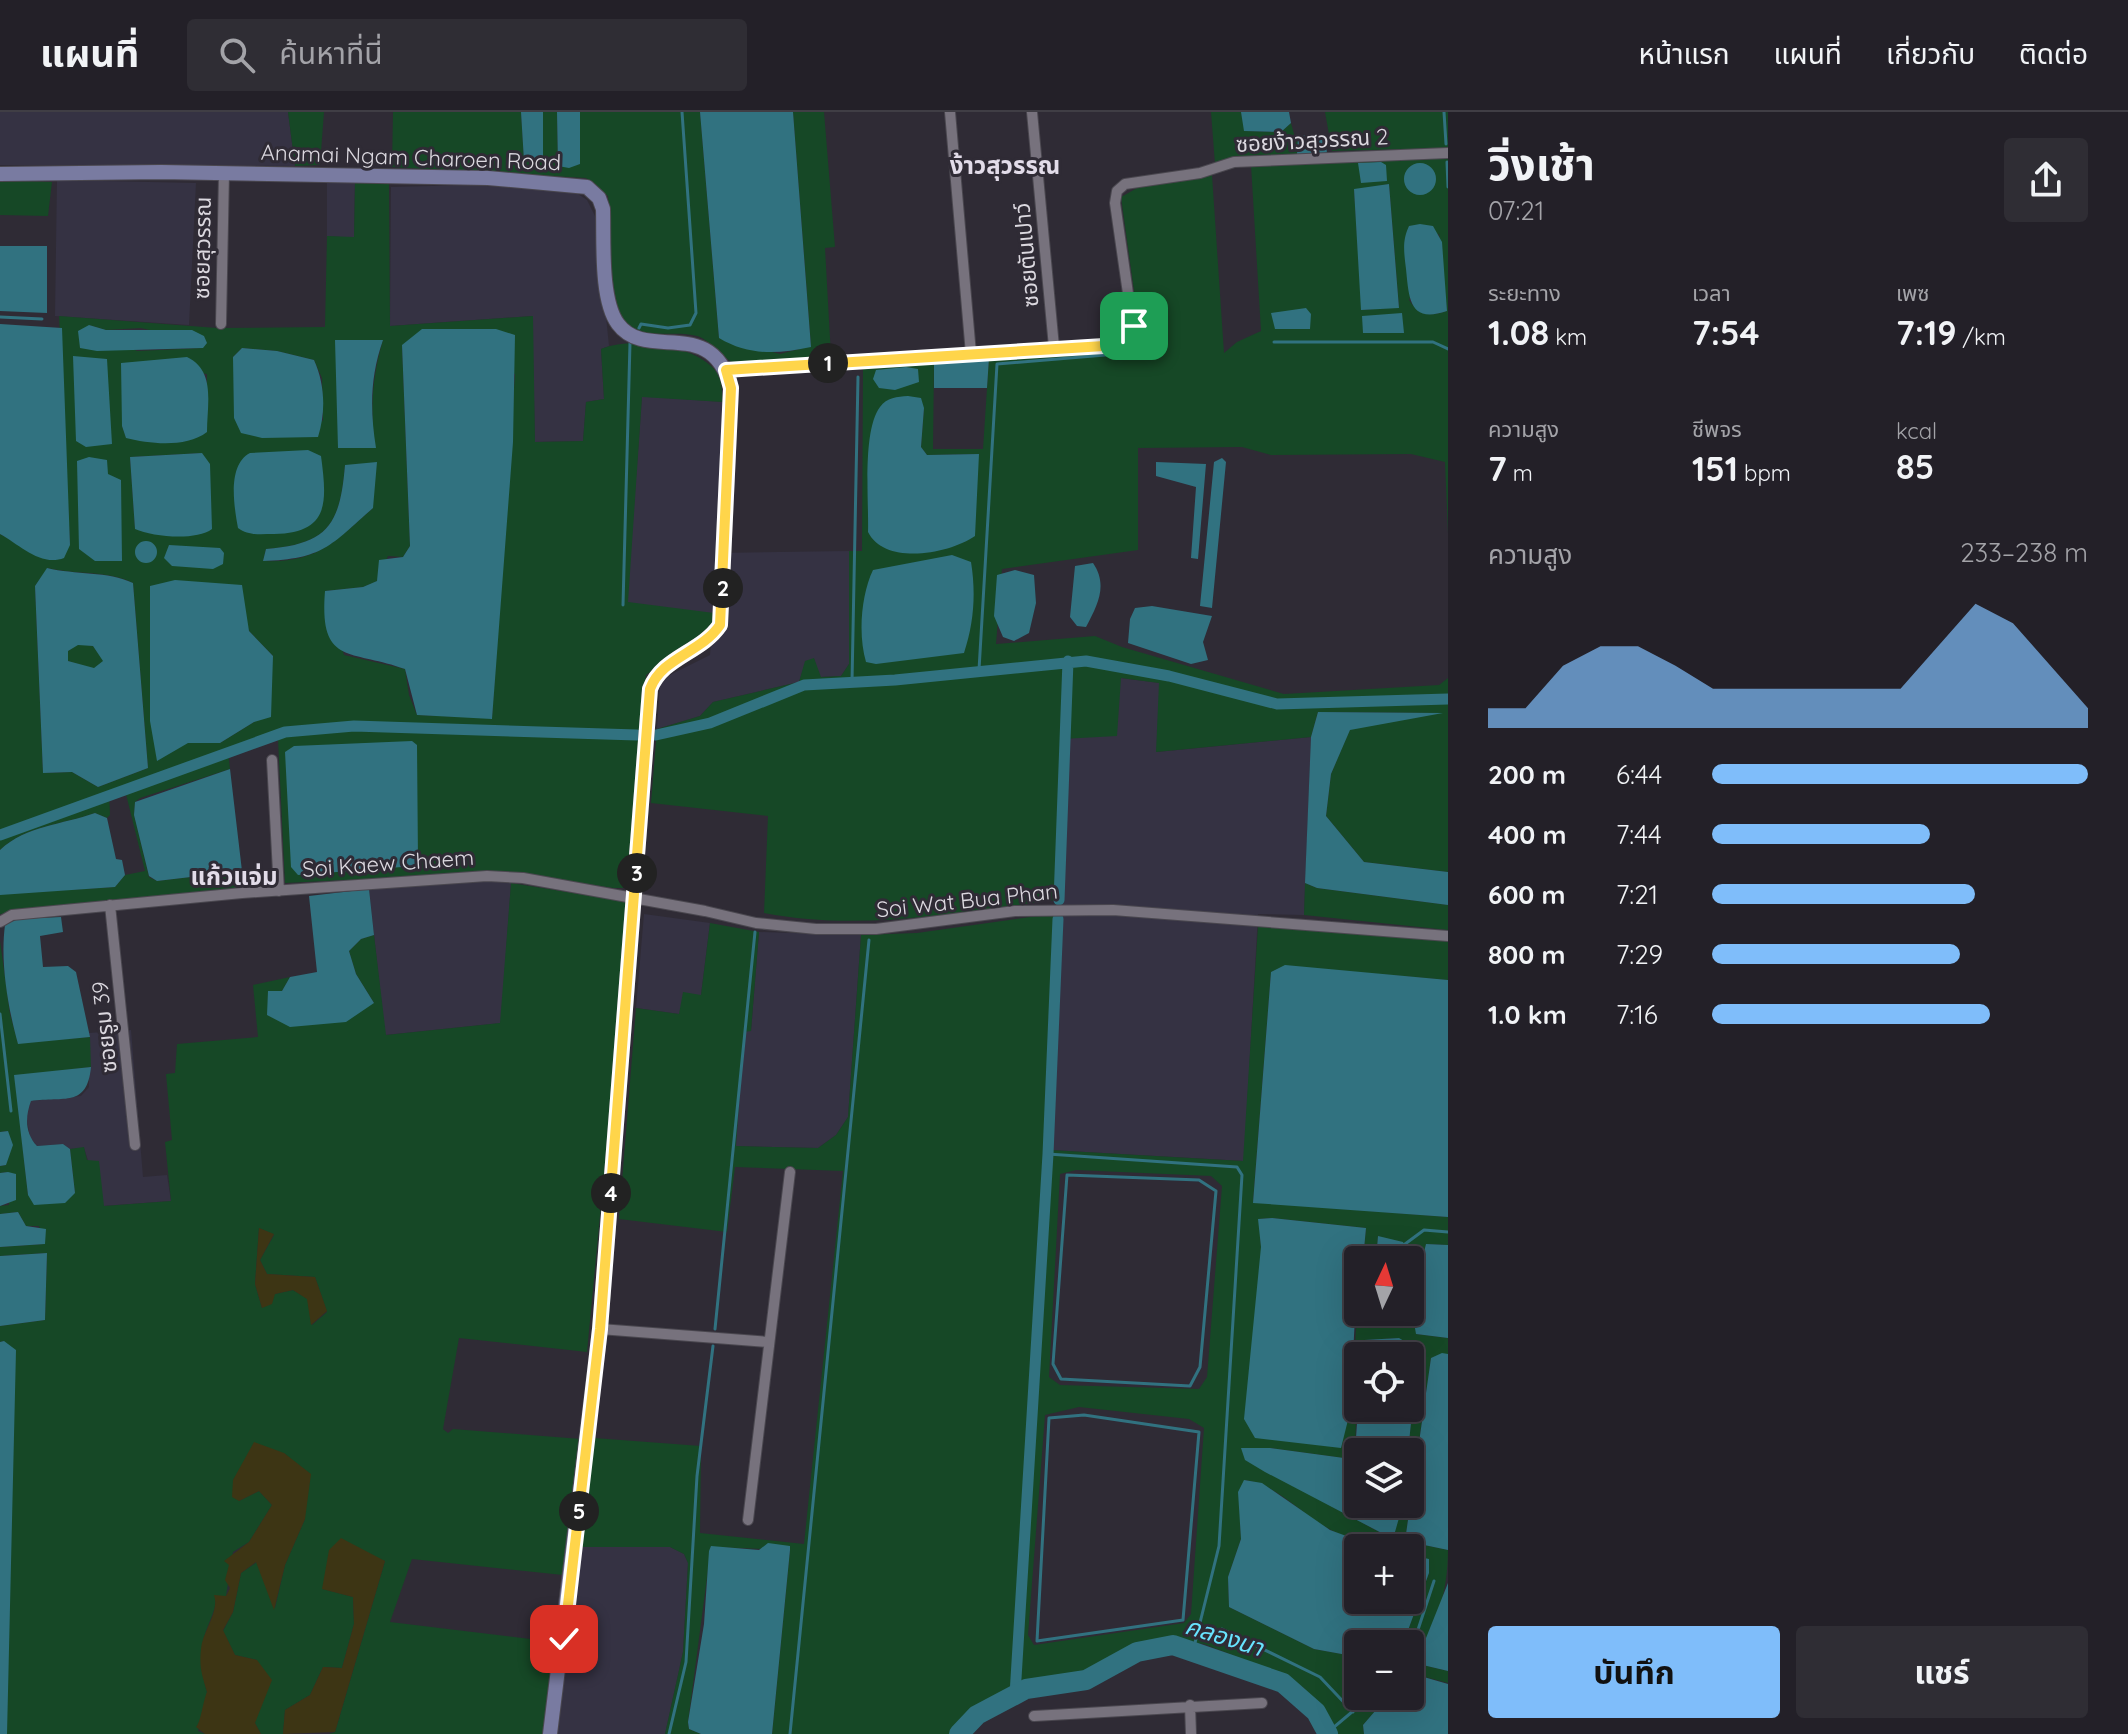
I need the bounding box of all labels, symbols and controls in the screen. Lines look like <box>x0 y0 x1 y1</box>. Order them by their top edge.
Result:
search box <box>187 19 747 91</box>
text: แผนที่ <box>40 29 139 77</box>
icon: search <box>215 33 259 77</box>
text: ค้นหาที่นี่ <box>279 34 383 72</box>
text: หน้าแรก <box>1639 36 1730 71</box>
text: แผนที่ <box>1774 36 1842 71</box>
text: เกี่ยวกับ <box>1886 36 1975 71</box>
text: ติดต่อ <box>2019 36 2088 71</box>
street label: ซอยง้าวสุวรรณ 2 <box>1235 122 1389 158</box>
text: วิ่งเช้า <box>1488 136 1595 191</box>
street label: Anamai Ngam Charoen Road <box>260 138 562 176</box>
button: share <box>2004 138 2088 222</box>
district label: ง้าวสุวรรณ <box>950 150 1060 181</box>
text: 07:21 <box>1488 194 1544 227</box>
street label: ซอยสุวรรณ <box>187 196 217 300</box>
street label: ซอยตันเปาว์ <box>1007 201 1045 308</box>
text: ระยะทาง <box>1488 279 1561 307</box>
text: เวลา <box>1692 279 1731 307</box>
text: เพซ <box>1896 279 1930 307</box>
pin <box>1100 292 1168 360</box>
icon: arrive <box>1112 304 1156 348</box>
text: 1.08 <box>1488 311 1549 354</box>
text: 7:54 <box>1692 311 1760 354</box>
text: 7:19 <box>1896 311 1957 354</box>
text: km <box>1549 323 1587 351</box>
text: /km <box>1957 323 2006 351</box>
pin: 1 <box>808 343 848 383</box>
text: 1 <box>824 349 832 377</box>
text: ความสูง <box>1488 415 1559 443</box>
text: ชีพจร <box>1692 415 1742 443</box>
text: kcal <box>1896 417 1937 445</box>
text: 85 <box>1896 445 1934 488</box>
text: 7 <box>1488 447 1507 490</box>
text: 151 <box>1692 447 1738 490</box>
text: m <box>1507 459 1533 487</box>
text: bpm <box>1738 459 1791 487</box>
text: 233–238 m <box>1960 536 2088 569</box>
text: ความสูง <box>1488 538 1572 571</box>
pin: 2 <box>703 568 743 608</box>
text: 2 <box>717 574 729 602</box>
text: 200 m <box>1488 758 1566 791</box>
text: 6:44 <box>1616 758 1662 791</box>
text: 400 m <box>1488 818 1566 851</box>
text: 7:44 <box>1616 818 1662 851</box>
street label: Soi Kaew Chaem <box>301 843 475 883</box>
pin: 3 <box>617 853 657 893</box>
text: 3 <box>631 859 643 887</box>
district label: แก้วแจ่ม <box>191 861 277 891</box>
street label: Soi Wat Bua Phan <box>875 877 1059 923</box>
text: 600 m <box>1488 878 1566 911</box>
text: 7:21 <box>1616 878 1658 911</box>
text: 800 m <box>1488 938 1565 971</box>
text: 7:29 <box>1616 938 1663 971</box>
street label: ซอยรูม 39 <box>85 980 123 1074</box>
text: 1.0 km <box>1488 998 1567 1031</box>
text: 7:16 <box>1616 998 1658 1031</box>
pin: 4 <box>591 1173 631 1213</box>
text: 4 <box>605 1179 617 1207</box>
north arrow <box>1344 1246 1424 1326</box>
map controls <box>1344 1246 1424 1710</box>
button: locate <box>1344 1342 1424 1422</box>
button: layers <box>1344 1438 1424 1518</box>
pin: 5 <box>559 1491 599 1531</box>
text: 5 <box>573 1497 585 1525</box>
button: + <box>1344 1534 1424 1614</box>
pin <box>530 1605 598 1673</box>
water label: คลองนา <box>1182 1610 1268 1662</box>
icon: check <box>542 1617 586 1661</box>
button: บันทึก <box>1488 1626 1780 1718</box>
button: แชร์ <box>1796 1626 2088 1718</box>
button: − <box>1344 1630 1424 1710</box>

